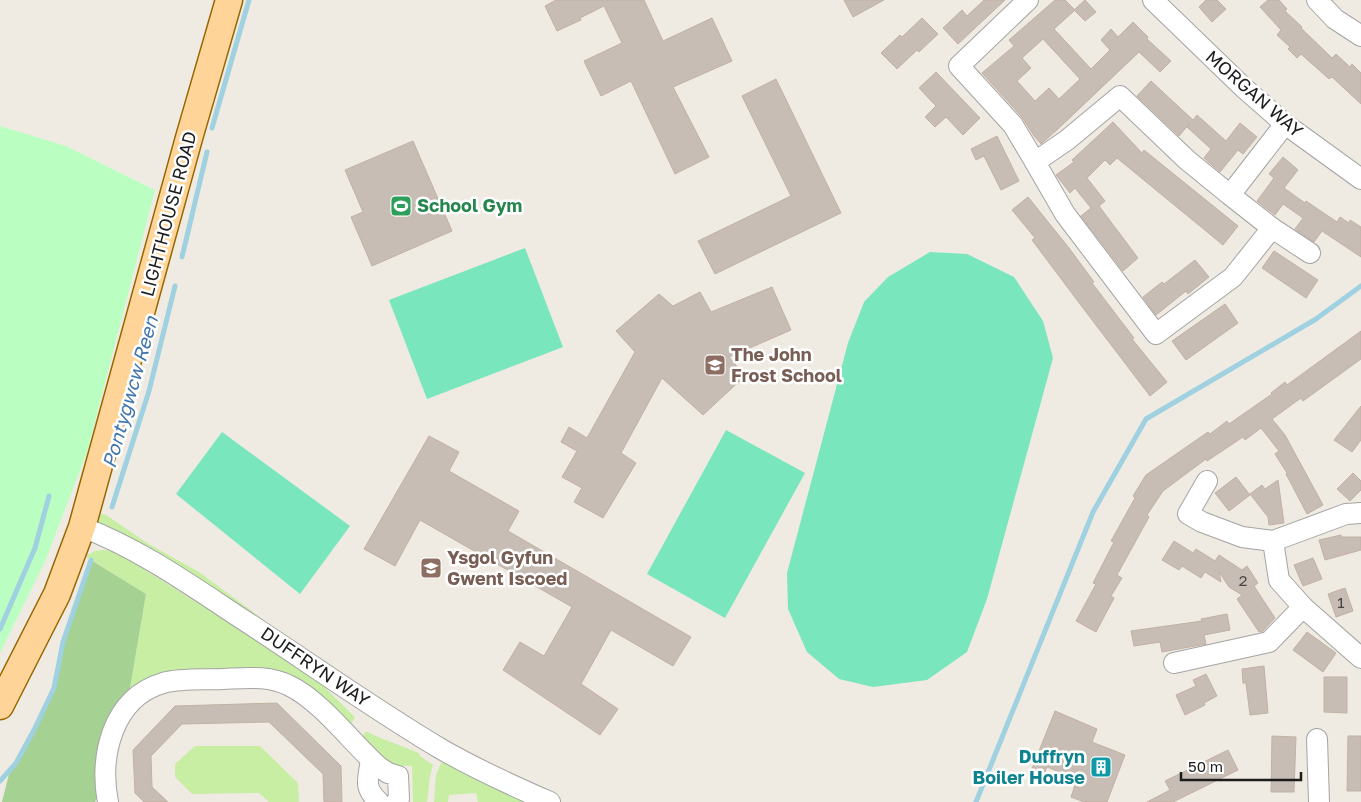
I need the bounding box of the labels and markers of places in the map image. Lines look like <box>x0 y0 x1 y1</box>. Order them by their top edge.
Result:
sports icon: School Gym <box>389 194 413 218</box>
place label: School Gym <box>417 194 522 216</box>
place label: The John Frost School <box>731 343 842 386</box>
school or university icon: The John Frost School <box>703 353 727 377</box>
place label: Ysgol Gyfun Gwent Iscoed <box>447 546 567 589</box>
school or university icon: Ysgol Gyfun Gwent Iscoed <box>419 556 443 580</box>
place label: Duffryn Boiler House <box>973 745 1085 788</box>
building icon: Duffryn Boiler House <box>1089 755 1113 779</box>

